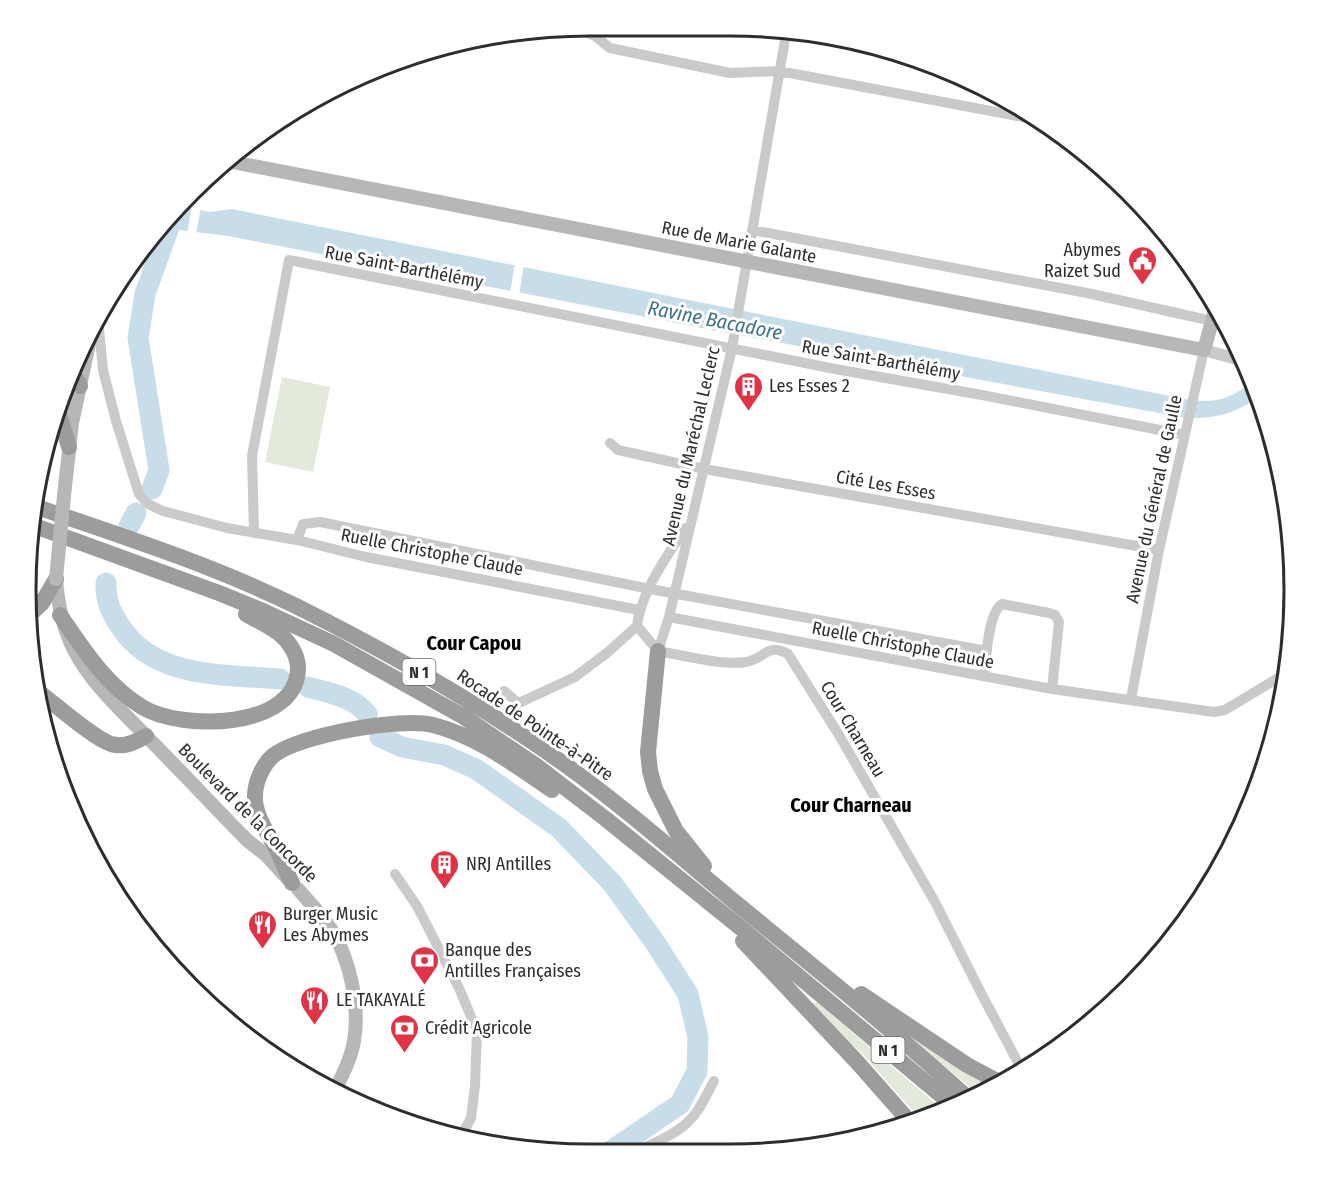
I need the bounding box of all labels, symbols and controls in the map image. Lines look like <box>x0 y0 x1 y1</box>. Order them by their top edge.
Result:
street label: Rue de Marie Galante <box>660 216 818 268</box>
place label: Abymes Raizet Sud <box>1044 239 1121 282</box>
street label: Rue Saint-Barthélémy <box>323 241 485 293</box>
public building icon: Abymes Raizet Sud <box>1126 244 1158 286</box>
water label: Ravine Bacadore <box>646 295 785 345</box>
street label: Rue Saint-Barthélémy <box>800 335 962 385</box>
street label: Avenue du Maréchal Leclerc <box>657 344 725 548</box>
building icon: Les Esses 2 <box>732 370 764 412</box>
place label: Les Esses 2 <box>769 375 850 397</box>
street label: Avenue du Général de Gaulle <box>1121 393 1187 605</box>
street label: Cité Les Esses <box>834 465 938 505</box>
street label: Ruelle Christophe Claude <box>339 524 525 580</box>
street label: Ruelle Christophe Claude <box>810 617 996 673</box>
district label: Cour Capou <box>427 631 521 655</box>
road number: N 1 <box>402 659 436 685</box>
street label: Rocade de Pointe-à-Pitre <box>453 664 617 786</box>
street label: Cour Charneau <box>816 677 890 781</box>
street label: Boulevard de la Concorde <box>174 739 322 887</box>
district label: Cour Charneau <box>790 793 912 817</box>
building icon: NRJ Antilles <box>429 848 461 890</box>
place label: NRJ Antilles <box>466 853 551 875</box>
place label: Burger Music Les Abymes <box>283 903 378 946</box>
restaurant icon: Burger Music Les Abymes <box>246 908 278 950</box>
place label: Banque des Antilles Françaises <box>445 939 581 982</box>
bank icon: Banque des Antilles Françaises <box>408 944 440 986</box>
restaurant icon: LE TAKAYALÉ <box>299 984 331 1026</box>
place label: LE TAKAYALÉ <box>336 988 426 1011</box>
bank icon: Crédit Agricole <box>388 1012 420 1054</box>
place label: Crédit Agricole <box>425 1017 532 1039</box>
road number: N 1 <box>872 1037 904 1063</box>

